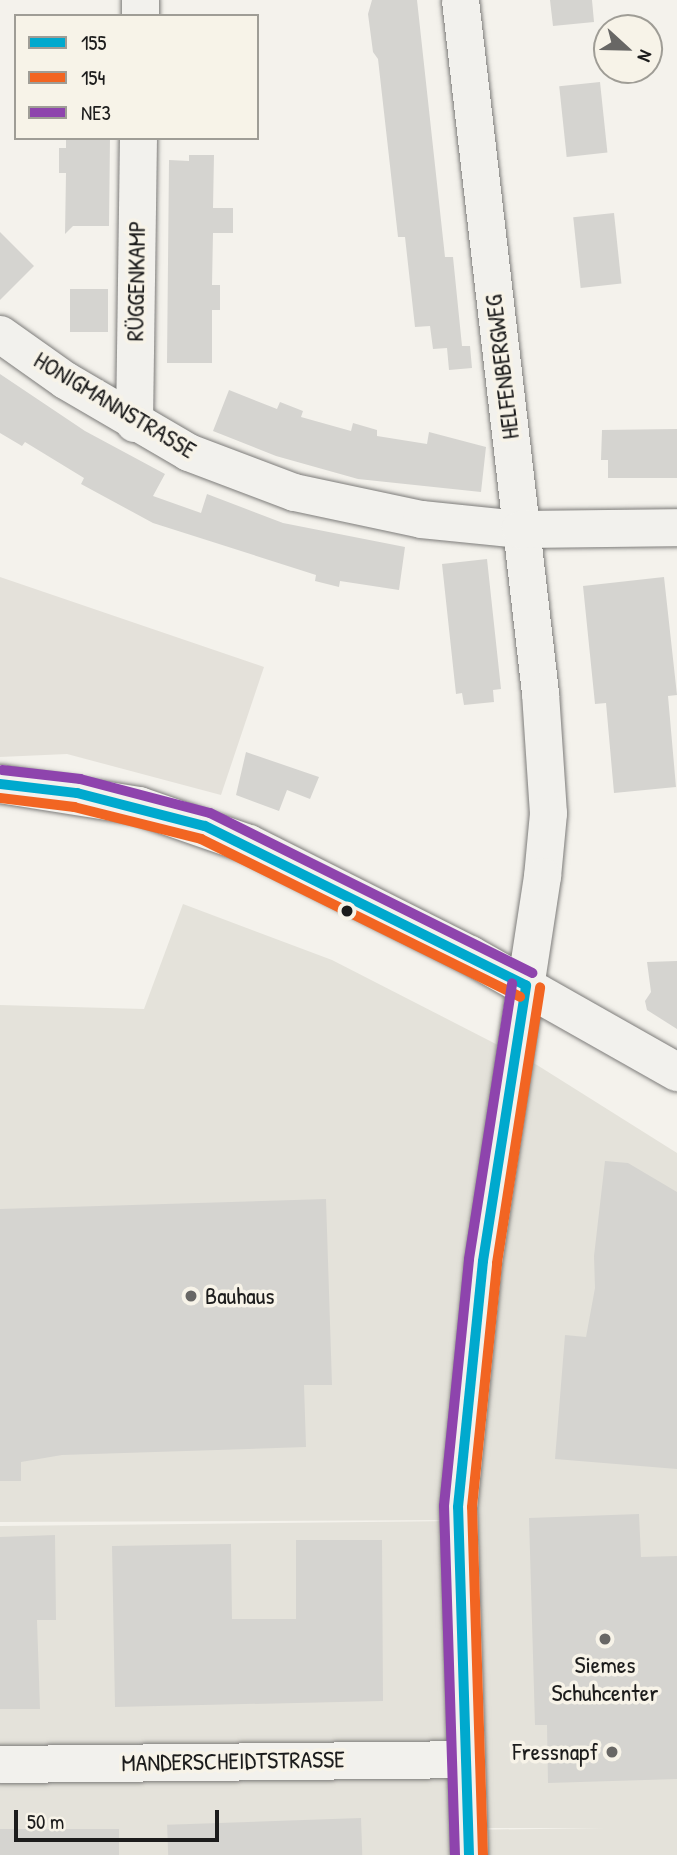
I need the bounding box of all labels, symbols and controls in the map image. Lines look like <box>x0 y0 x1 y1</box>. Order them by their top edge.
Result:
legend <box>14 14 259 140</box>
north arrow <box>593 14 663 84</box>
text: 155 <box>81 28 106 57</box>
text: N <box>632 47 660 66</box>
text: 154 <box>81 63 105 92</box>
text: NE3 <box>81 98 111 127</box>
street label: RÜGGENKAMP <box>121 220 151 342</box>
street label: HELFENBERGWEG <box>479 293 525 441</box>
street label: HONIGMANNSTRASSE <box>29 345 201 465</box>
unlabelled marker <box>340 904 354 918</box>
place label: Bauhaus <box>205 1282 275 1310</box>
marker: Bauhaus <box>183 1288 199 1304</box>
marker: Siemes Schuhcenter <box>597 1631 613 1647</box>
place label: Siemes Schuhcenter <box>552 1651 658 1707</box>
place label: Fressnapf <box>513 1738 598 1766</box>
marker: Fressnapf <box>604 1744 620 1760</box>
street label: MANDERSCHEIDTSTRASSE <box>121 1745 345 1777</box>
scale bar <box>18 1796 222 1840</box>
text: 50 m <box>27 1807 64 1836</box>

